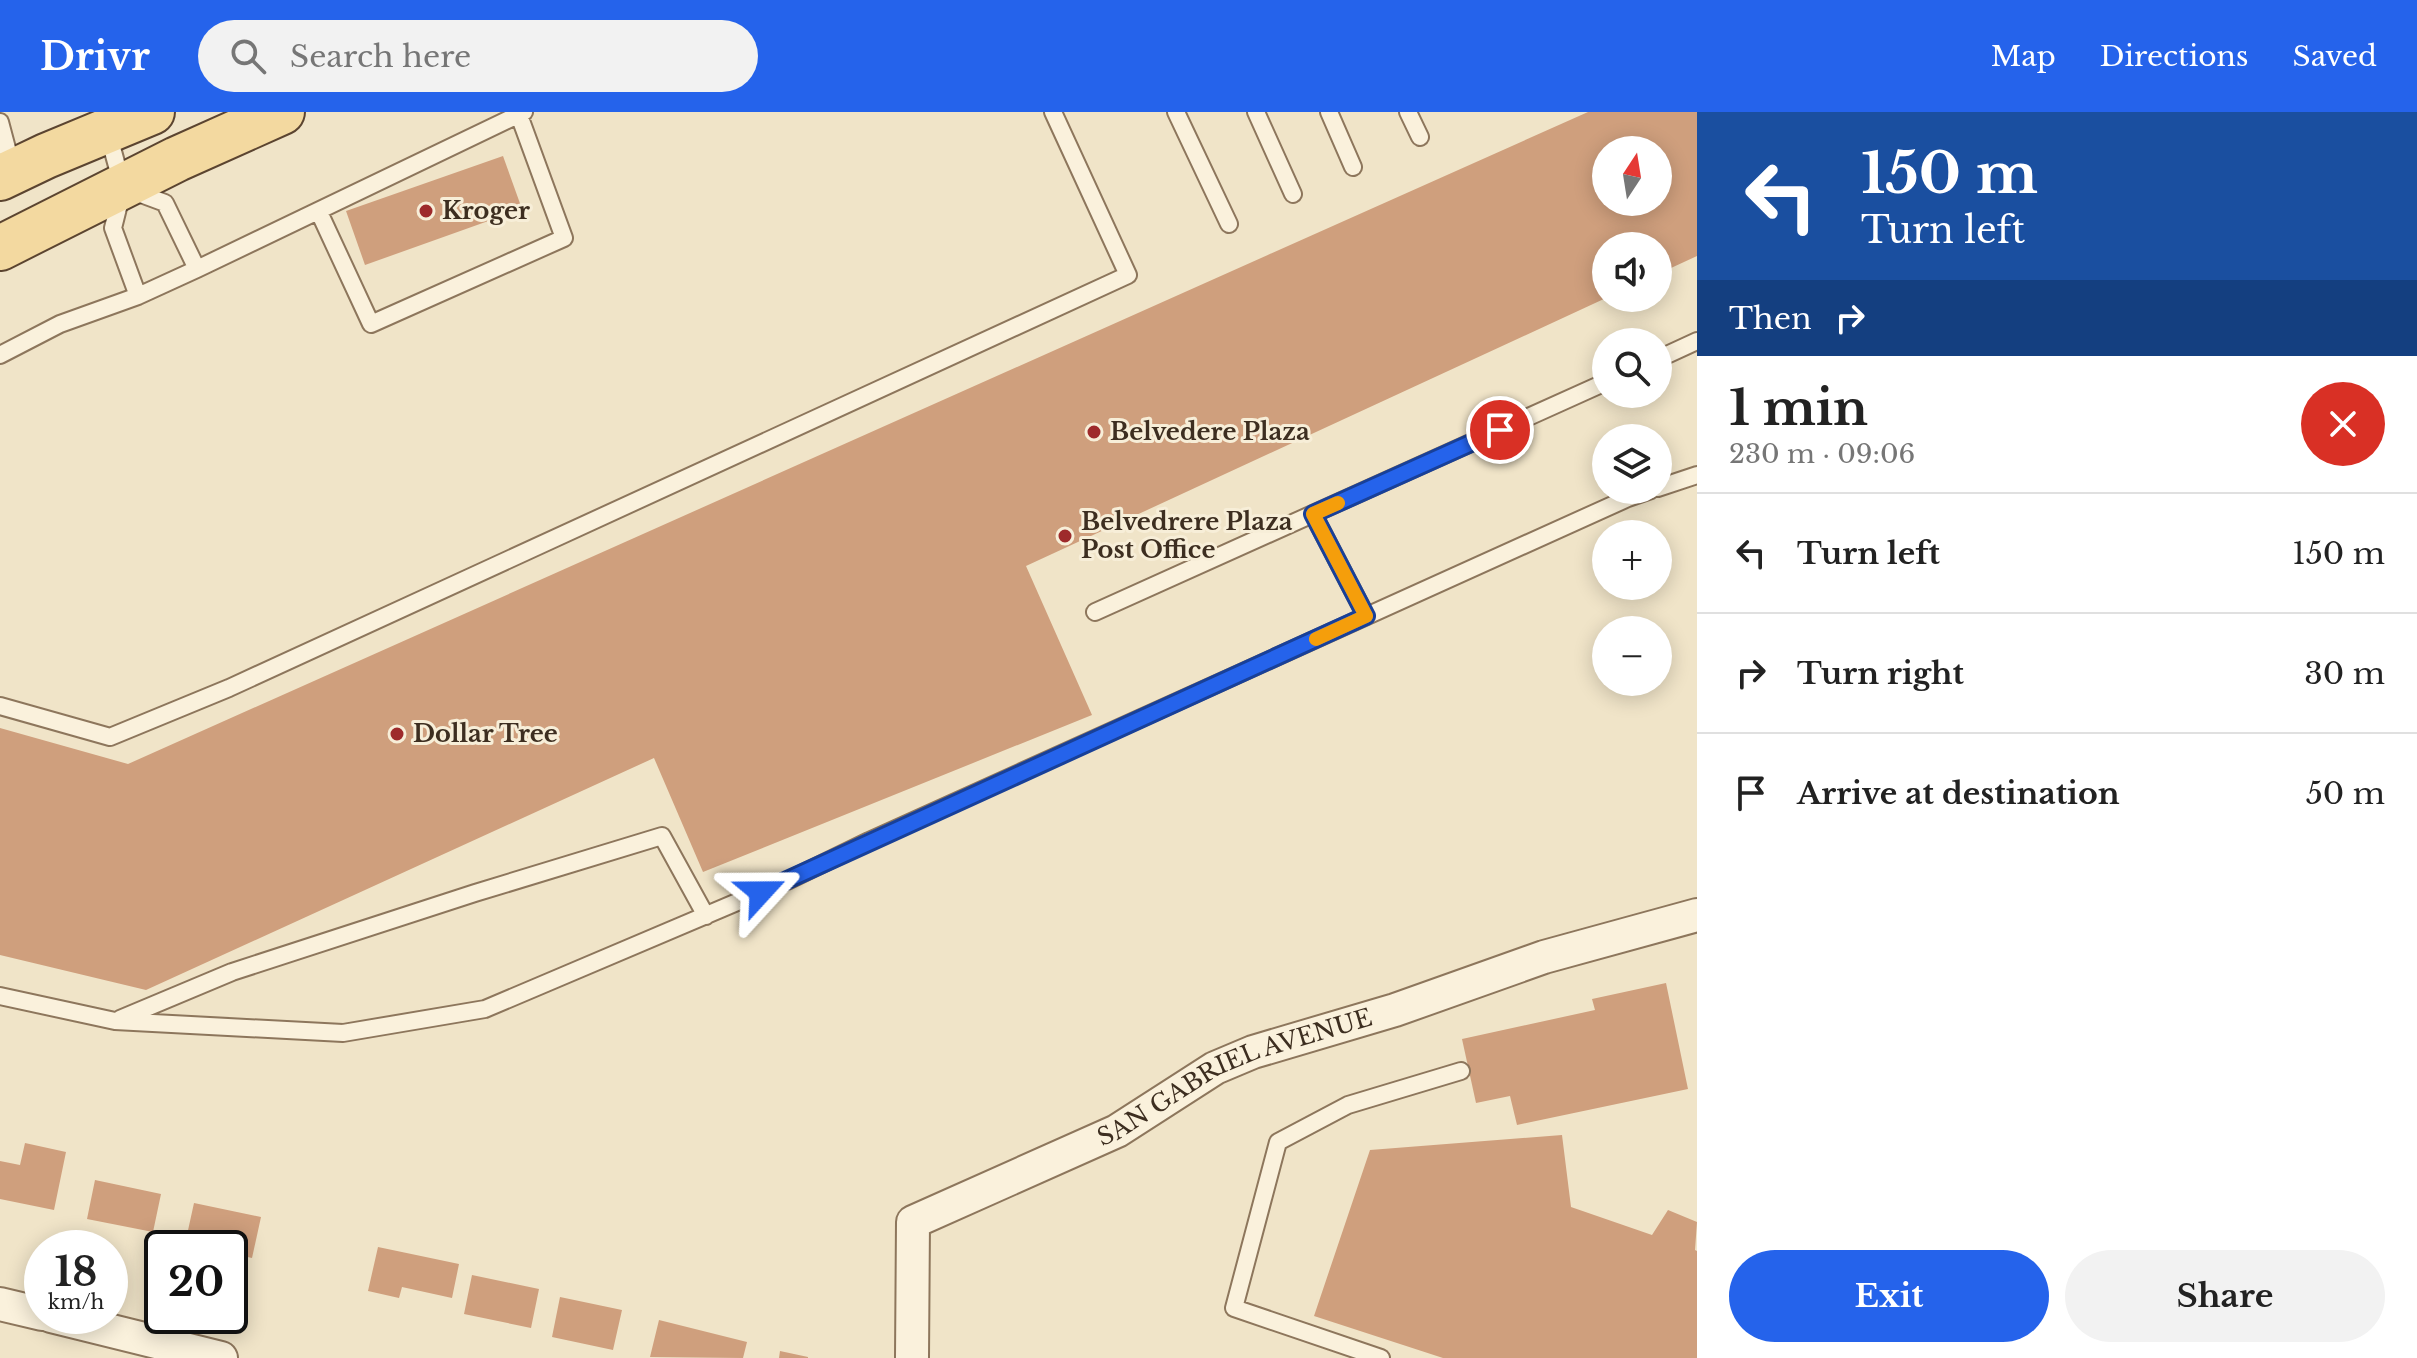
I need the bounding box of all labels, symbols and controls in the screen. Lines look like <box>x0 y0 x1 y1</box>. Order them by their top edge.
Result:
search box <box>198 20 758 92</box>
text: Drivr <box>40 33 150 80</box>
icon: search <box>226 34 270 78</box>
text: Search here <box>290 38 471 75</box>
text: Map <box>1991 39 2056 74</box>
text: Directions <box>2100 39 2249 74</box>
text: Saved <box>2293 39 2377 74</box>
north arrow <box>1592 136 1672 216</box>
map controls <box>1592 136 1672 696</box>
text: 150 m <box>1861 139 2038 208</box>
icon: left <box>1729 144 1833 248</box>
place label: Kroger <box>442 196 530 225</box>
marker: Kroger <box>417 202 435 220</box>
text: Turn left <box>1861 208 2025 253</box>
button: sound <box>1592 232 1672 312</box>
icon: right <box>1828 296 1872 340</box>
text: Then <box>1729 300 1812 337</box>
button: search <box>1592 328 1672 408</box>
text: 1 min <box>1729 378 1868 438</box>
button: close <box>2301 382 2385 466</box>
pin <box>1466 396 1534 464</box>
icon: arrive <box>1478 408 1522 452</box>
place label: Belvedere Plaza <box>1110 417 1310 446</box>
marker: Belvedere Plaza <box>1085 423 1103 441</box>
button: layers <box>1592 424 1672 504</box>
text: 230 m · 09:06 <box>1729 438 1915 470</box>
place label: Belvedrere Plaza Post Office <box>1081 507 1293 564</box>
button: + <box>1592 520 1672 600</box>
marker: Belvedrere Plaza Post Office <box>1056 527 1074 545</box>
icon: left <box>1729 531 1773 575</box>
text: Turn left <box>1797 535 1940 572</box>
text: 150 m <box>2292 535 2385 572</box>
button: − <box>1592 616 1672 696</box>
icon: right <box>1729 651 1773 695</box>
text: Turn right <box>1797 655 1964 692</box>
text: 30 m <box>2304 655 2385 692</box>
place label: Dollar Tree <box>413 719 558 748</box>
marker: Dollar Tree <box>388 725 406 743</box>
icon: arrive <box>1729 771 1773 815</box>
text: Arrive at destination <box>1797 775 2120 812</box>
text: 50 m <box>2306 775 2385 812</box>
position arrow <box>719 850 803 934</box>
street label: SAN GABRIEL AVENUE <box>1093 1003 1375 1152</box>
speed limit sign: 20 <box>144 1230 248 1334</box>
text: 18 <box>55 1247 97 1297</box>
button: Exit <box>1729 1250 2049 1342</box>
button: Share <box>2065 1250 2385 1342</box>
text: km/h <box>48 1290 104 1314</box>

